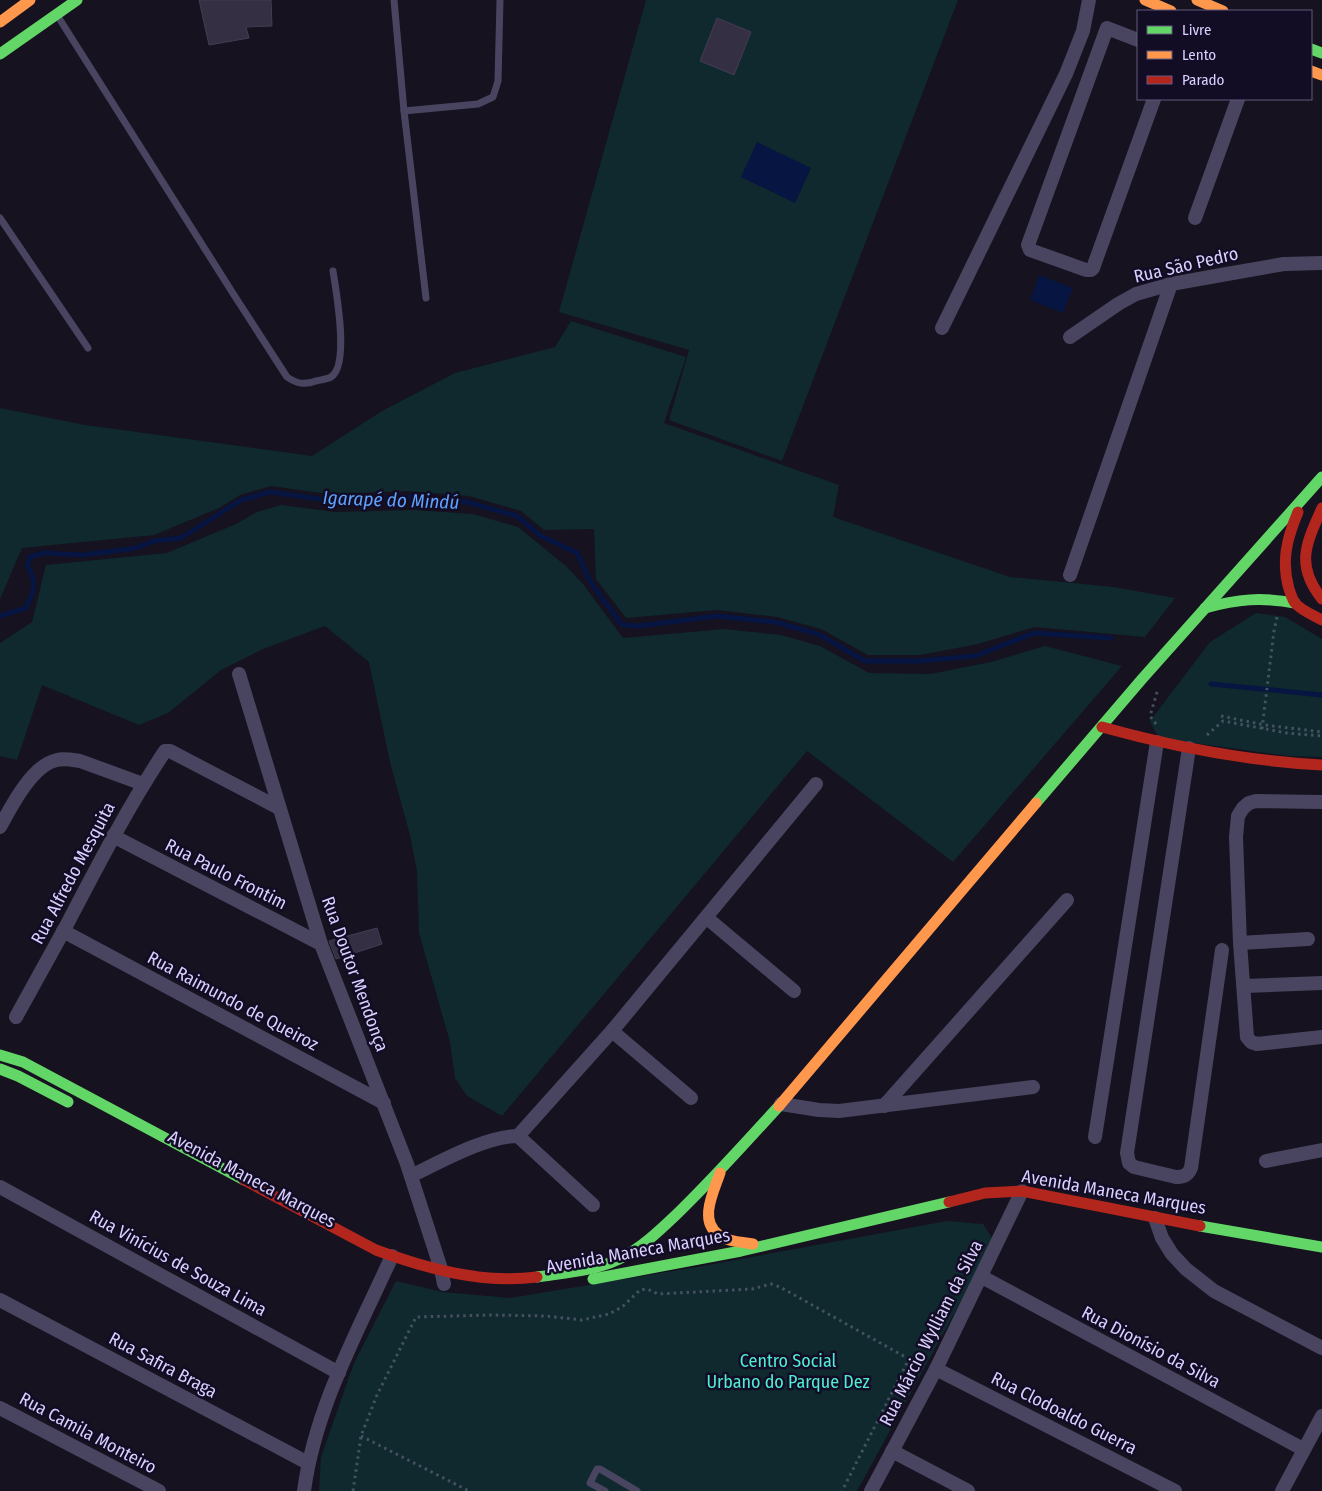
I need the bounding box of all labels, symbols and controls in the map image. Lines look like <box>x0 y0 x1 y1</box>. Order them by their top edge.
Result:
legend <box>1137 10 1312 100</box>
text: Livre <box>1182 21 1211 39</box>
text: Lento <box>1182 46 1216 64</box>
text: Parado <box>1182 71 1225 89</box>
street label: Rua São Pedro <box>1132 242 1240 288</box>
water label: Igarapé do Mindú <box>322 486 460 514</box>
street label: Rua Alfredo Mesquita <box>26 798 120 948</box>
street label: Rua Paulo Frontim <box>161 834 291 914</box>
street label: Rua Doutor Mendonça <box>317 893 393 1055</box>
street label: Rua Raimundo de Queiroz <box>144 947 322 1055</box>
street label: Avenida Maneca Marques <box>164 1125 340 1233</box>
street label: Avenida Maneca Marques <box>1020 1165 1208 1219</box>
street label: Rua Vinícius de Souza Lima <box>86 1205 271 1321</box>
street label: Avenida Maneca Marques <box>544 1224 732 1278</box>
street label: Rua Márcio Wylliam da Silva <box>875 1236 987 1429</box>
street label: Rua Dionísio da Silva <box>1078 1301 1224 1393</box>
street label: Rua Safira Braga <box>105 1327 221 1403</box>
park label: Centro Social Urbano do Parque Dez <box>706 1350 870 1393</box>
street label: Rua Clodoaldo Guerra <box>988 1367 1141 1459</box>
street label: Rua Camila Monteiro <box>16 1388 160 1478</box>

